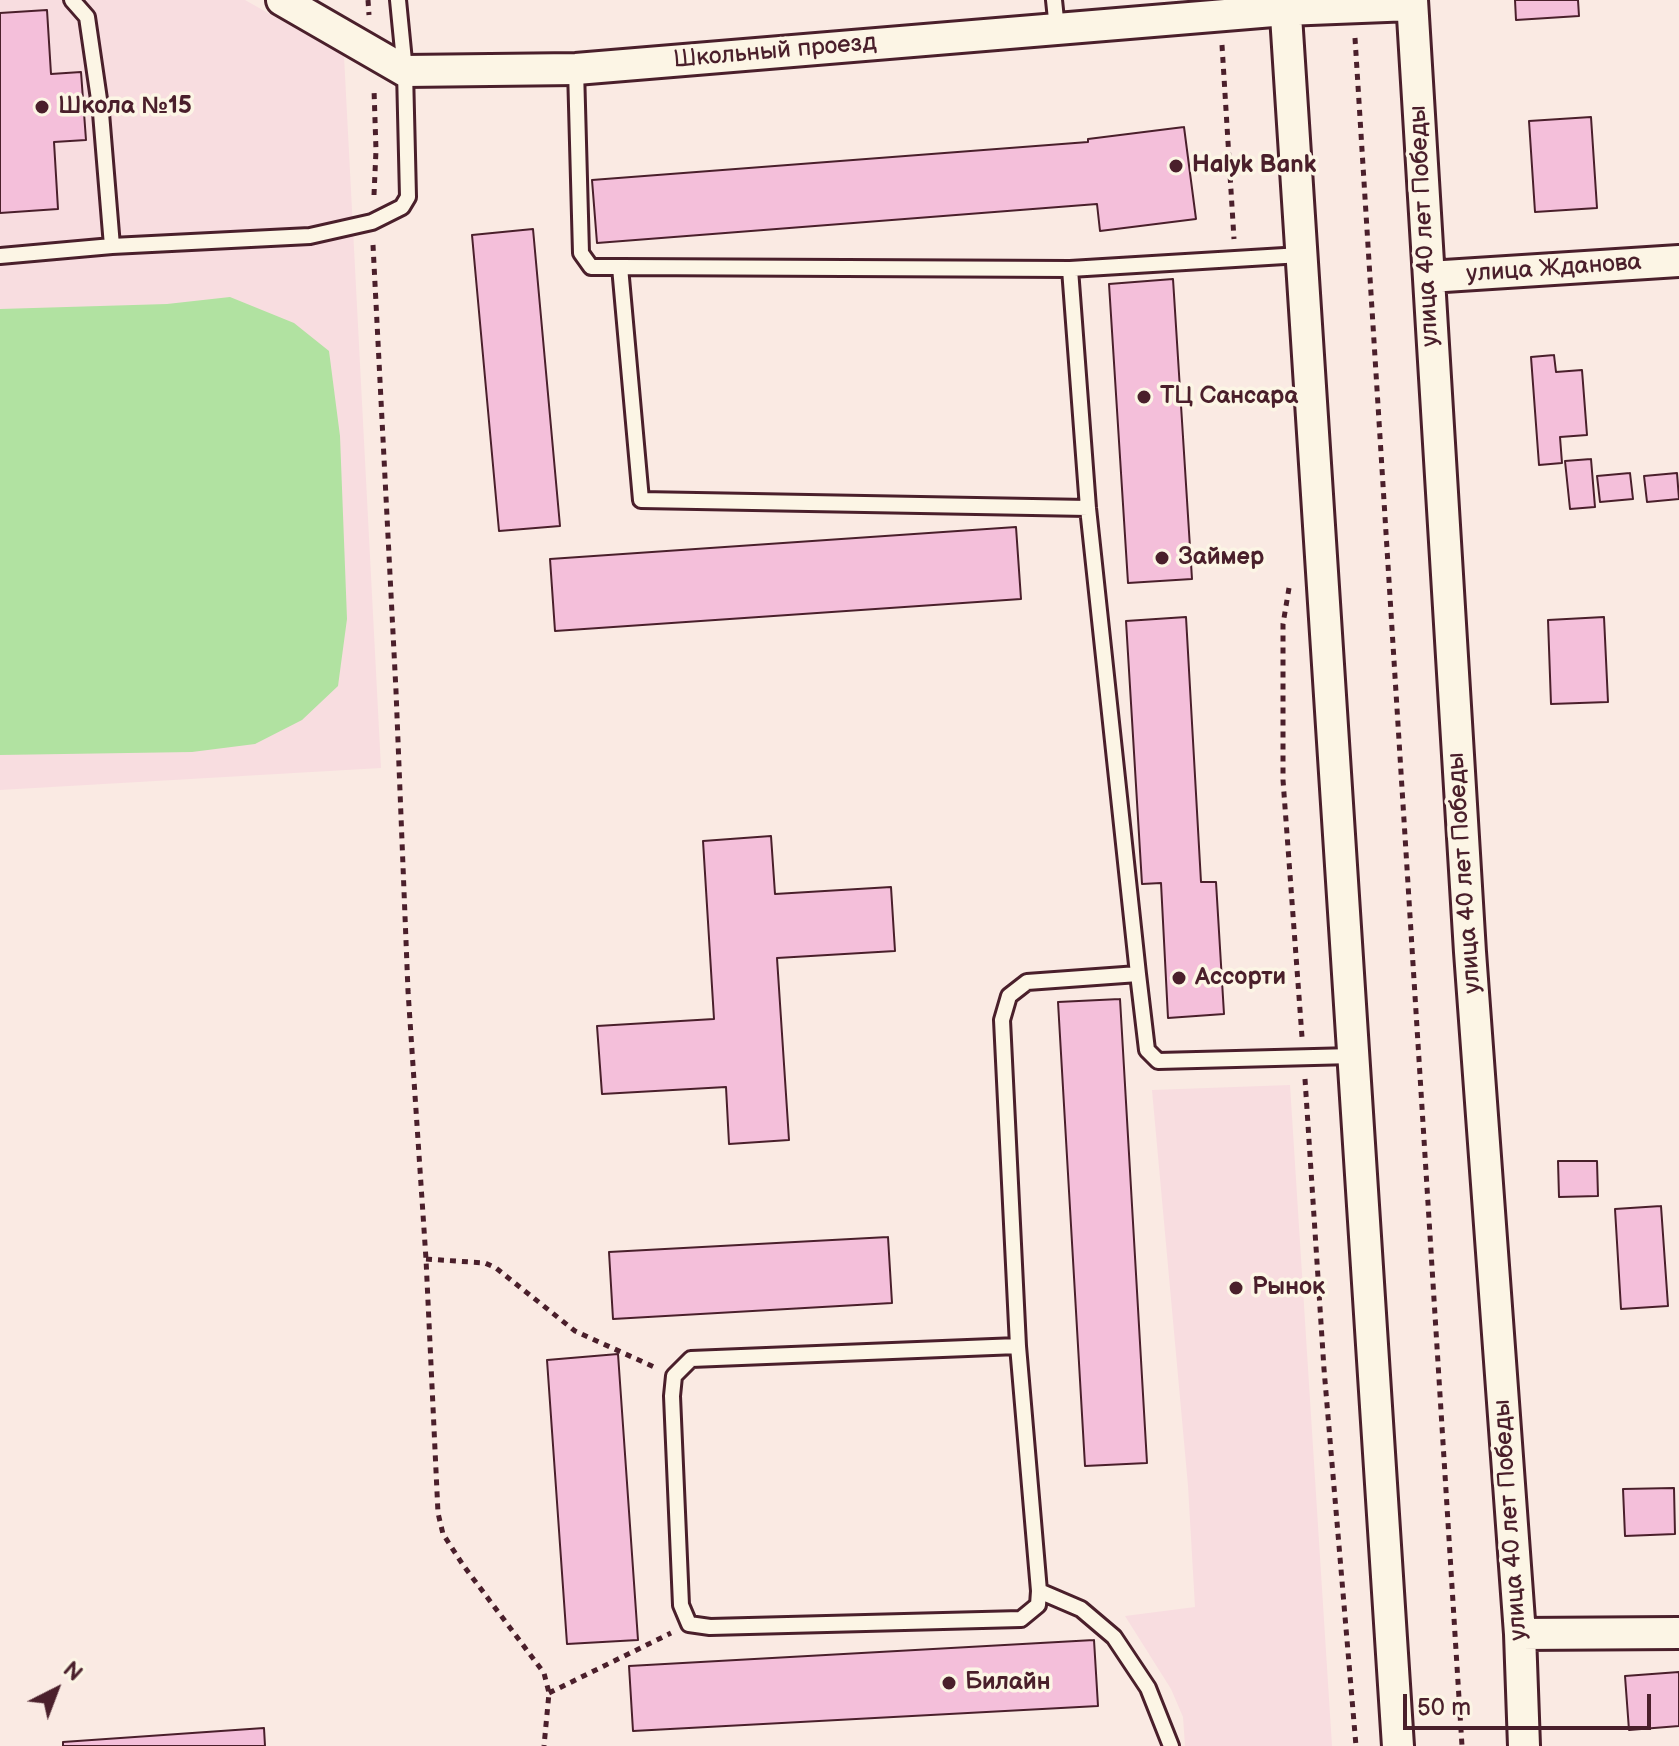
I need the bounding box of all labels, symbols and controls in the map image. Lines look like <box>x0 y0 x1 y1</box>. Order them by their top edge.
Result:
street label: Школьный проезд <box>672 29 878 75</box>
place label: Школа №15 <box>58 93 192 121</box>
marker: Школа №15 <box>33 98 51 116</box>
street label: улица 40 лет Победы <box>1404 105 1446 347</box>
place label: Halyk Bank <box>1192 152 1316 180</box>
marker: Halyk Bank <box>1167 157 1185 175</box>
street label: улица Жданова <box>1465 249 1643 289</box>
place label: ТЦ Сансара <box>1160 383 1298 411</box>
marker: ТЦ Сансара <box>1135 388 1153 406</box>
place label: Займер <box>1178 544 1264 572</box>
marker: Займер <box>1153 549 1171 567</box>
street label: улица 40 лет Победы <box>1442 751 1488 995</box>
place label: Ассорти <box>1195 964 1286 992</box>
marker: Ассорти <box>1170 969 1188 987</box>
place label: Рынок <box>1252 1274 1325 1302</box>
marker: Рынок <box>1227 1279 1245 1297</box>
street label: улица 40 лет Победы <box>1488 1398 1534 1642</box>
north arrow <box>16 1650 96 1730</box>
text: N <box>57 1656 88 1687</box>
place label: Билайн <box>965 1669 1050 1697</box>
marker: Билайн <box>940 1674 958 1692</box>
scale bar <box>1407 1678 1655 1728</box>
text: 50 m <box>1417 1693 1471 1722</box>

